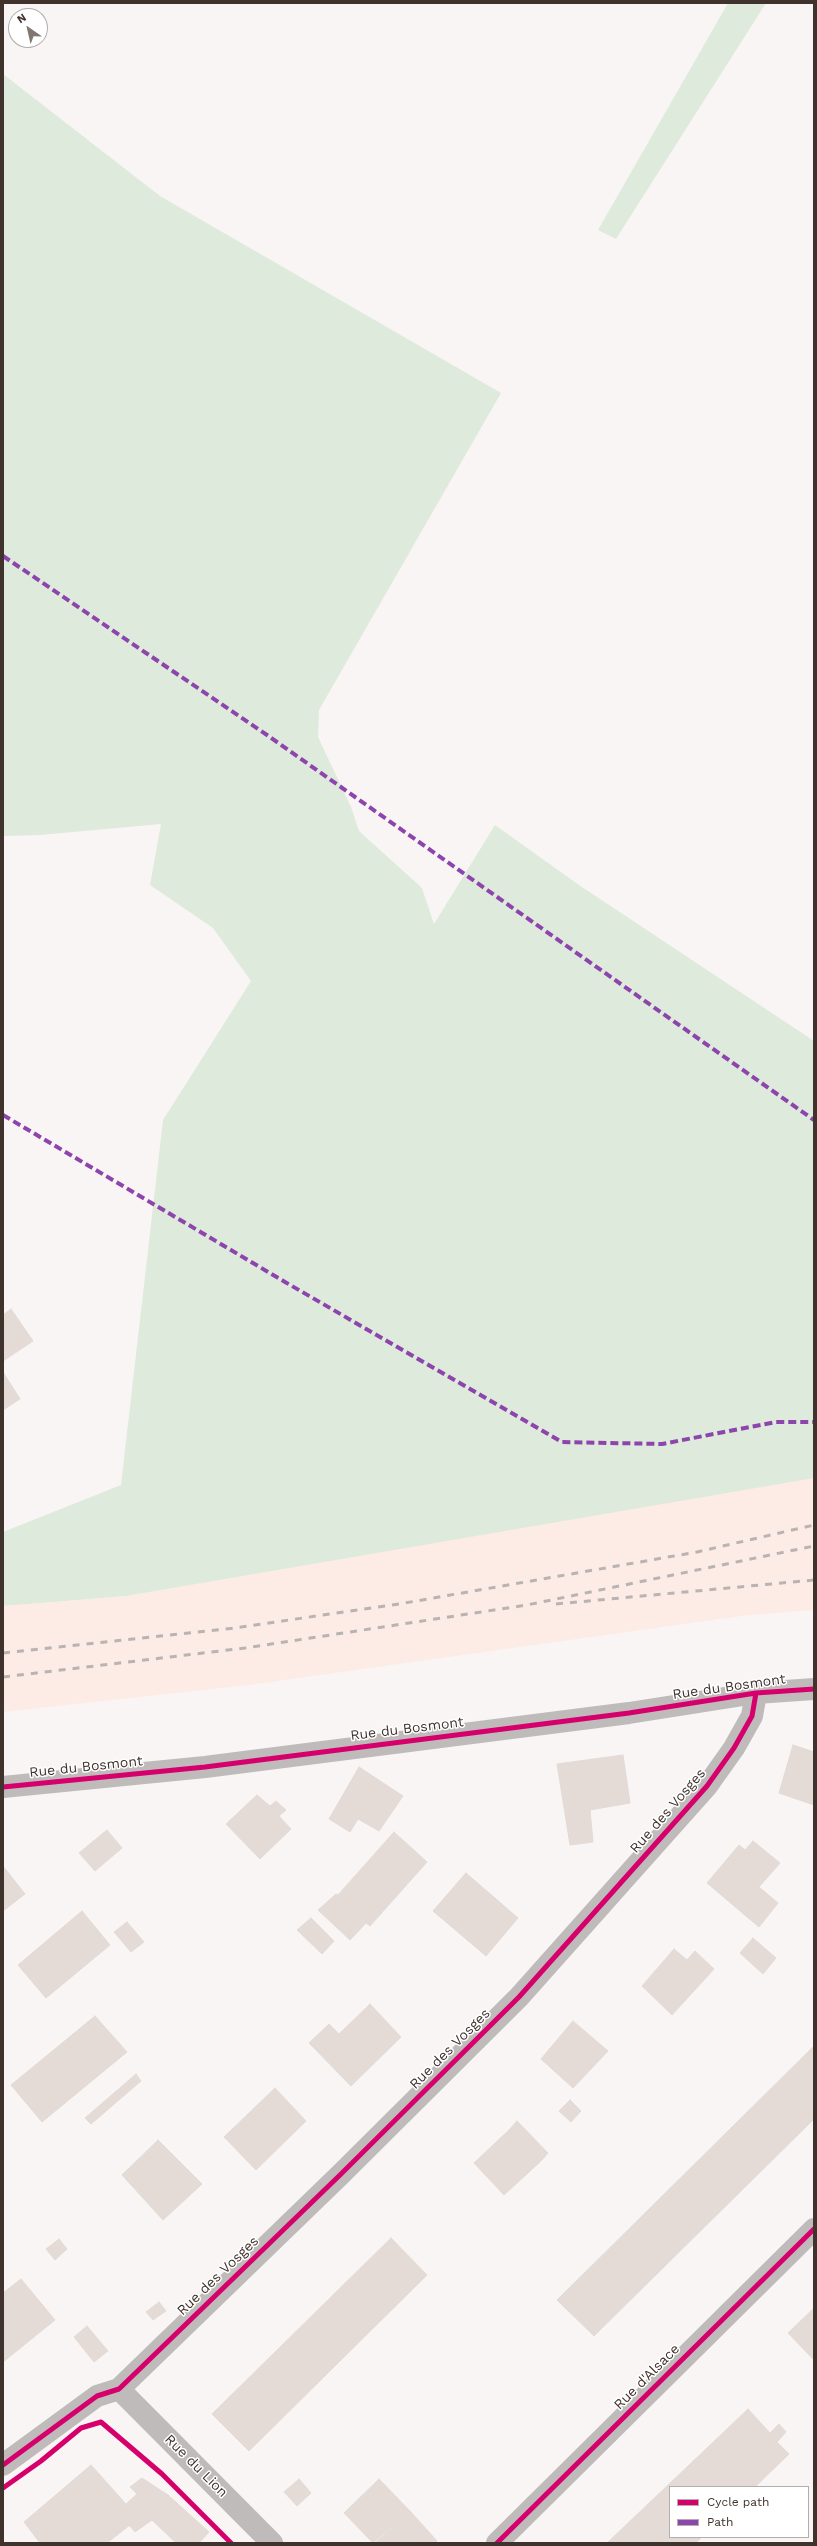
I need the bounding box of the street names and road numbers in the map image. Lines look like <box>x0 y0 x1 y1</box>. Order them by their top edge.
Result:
street label: Rue du Bosmont <box>671 1671 787 1703</box>
street label: Rue du Bosmont <box>349 1714 465 1744</box>
street label: Rue du Bosmont <box>28 1753 144 1781</box>
street label: Rue des Vosges <box>627 1765 709 1857</box>
street label: Rue des Vosges <box>406 2005 494 2093</box>
street label: Rue des Vosges <box>174 2233 262 2319</box>
street label: Rue d'Alsace <box>611 2341 683 2413</box>
street label: Rue du Lion <box>161 2431 231 2501</box>

